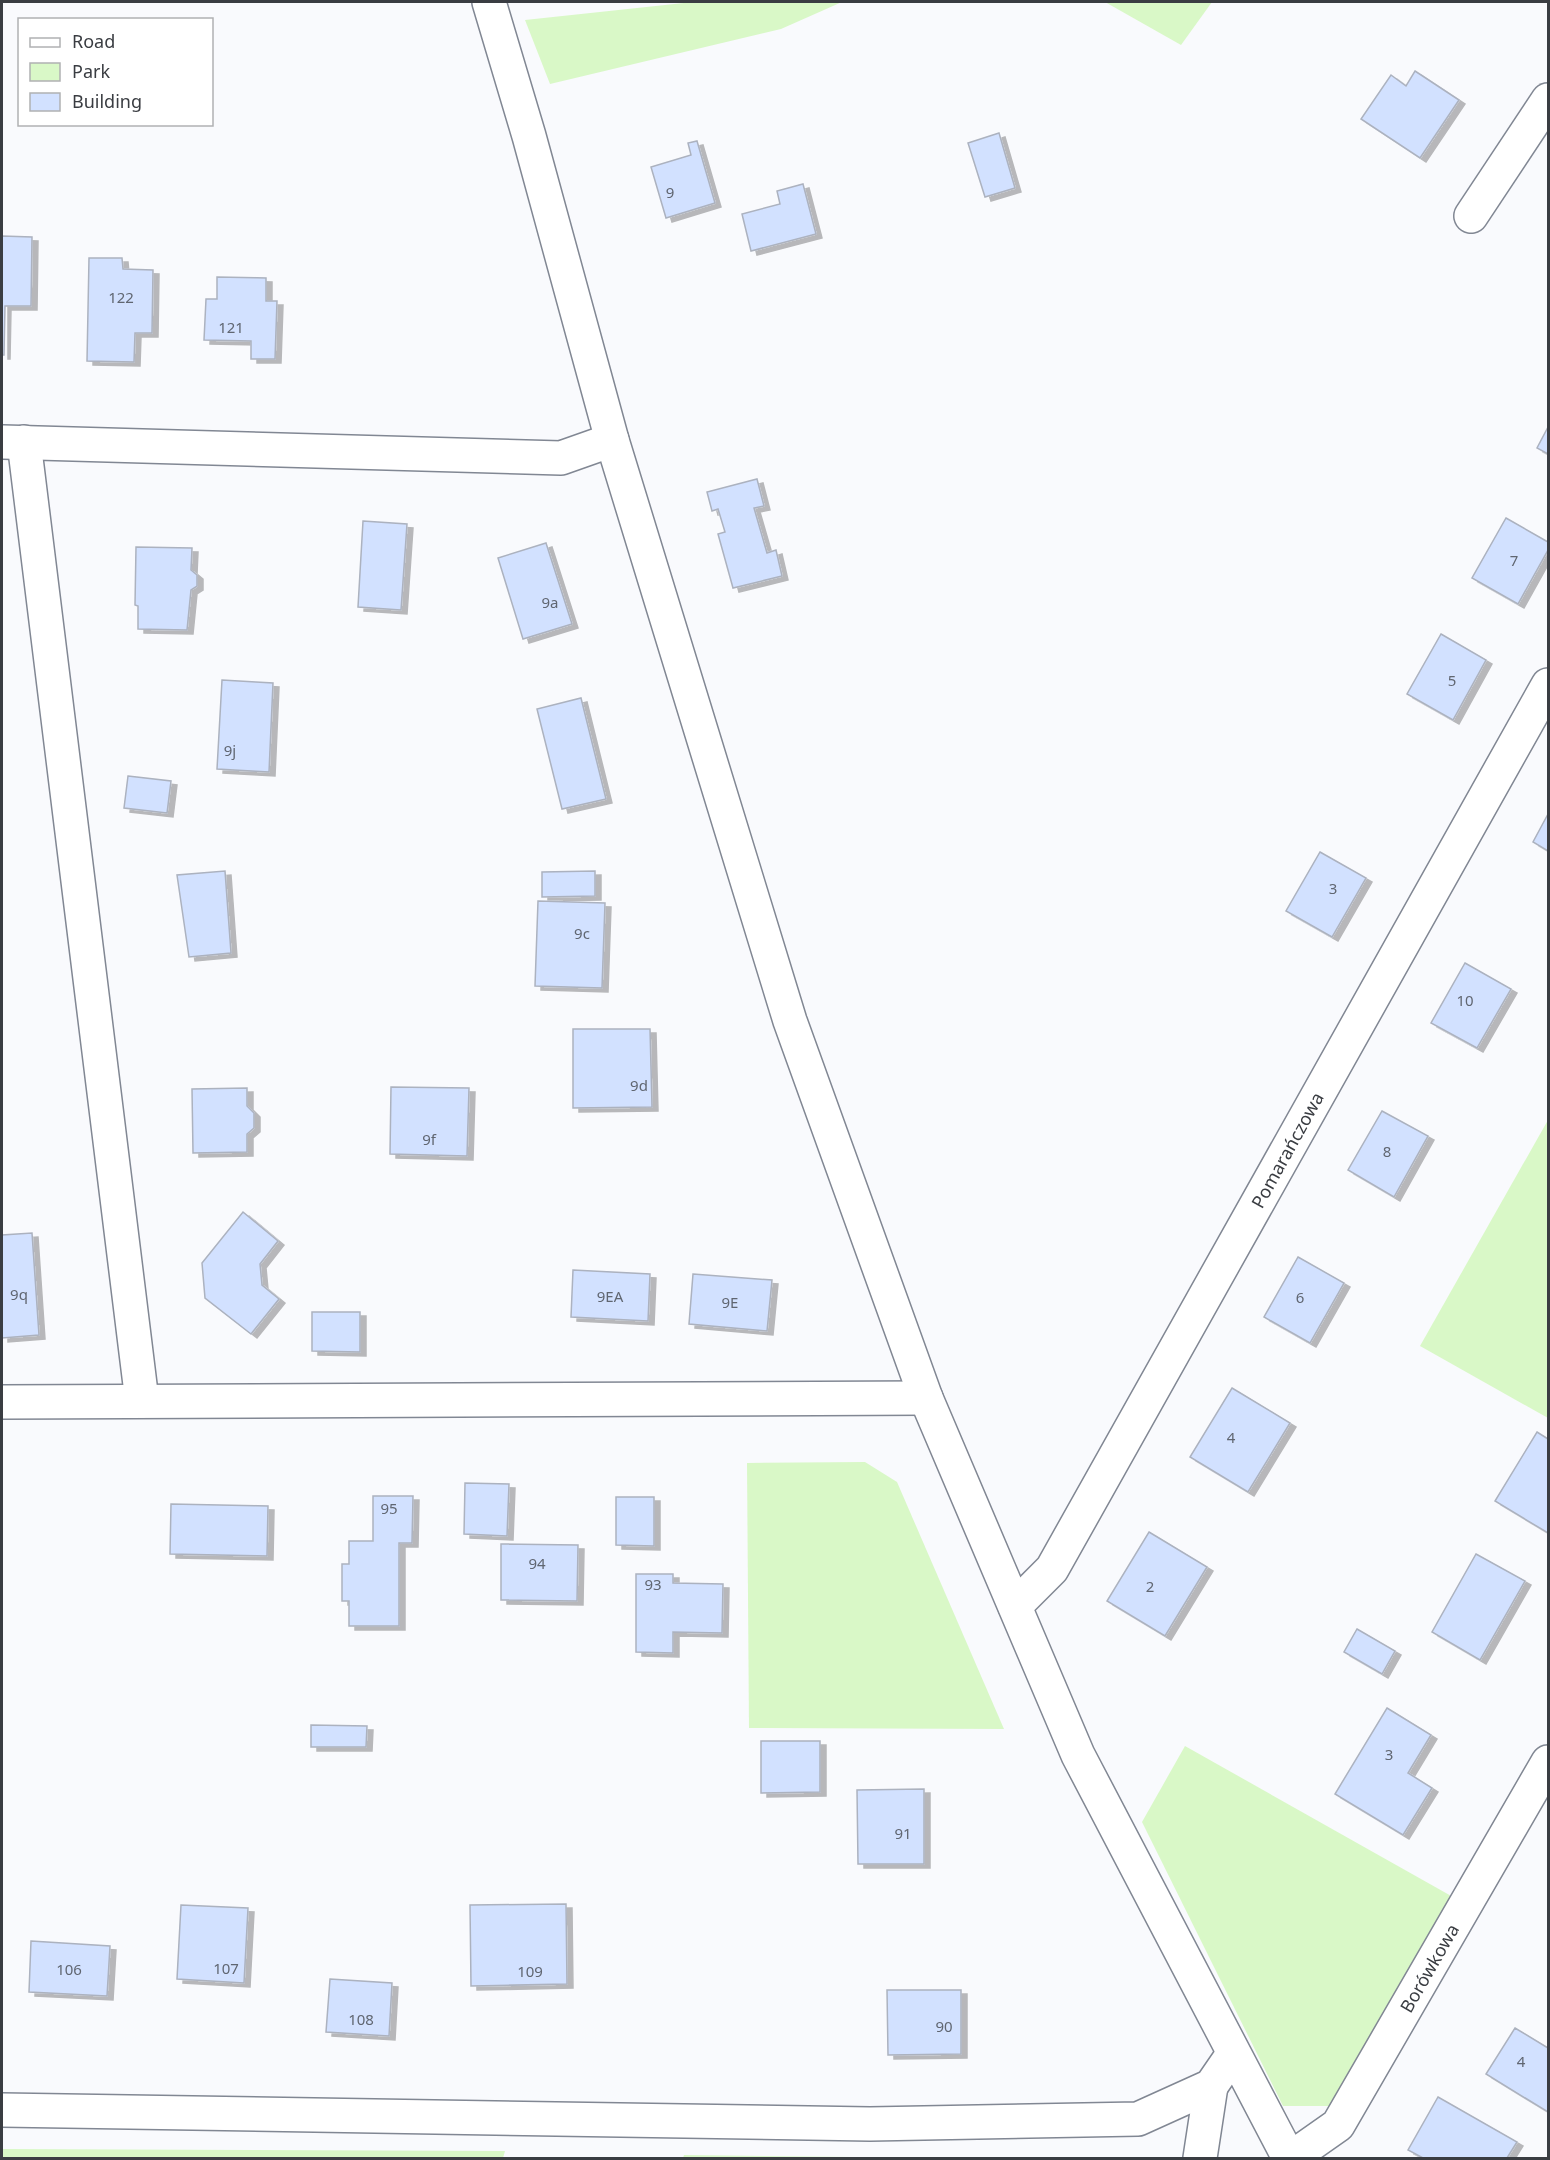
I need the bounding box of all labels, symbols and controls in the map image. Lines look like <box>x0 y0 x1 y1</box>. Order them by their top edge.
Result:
legend <box>18 18 213 126</box>
text: Road <box>72 29 115 53</box>
text: Park <box>72 59 110 83</box>
text: Building <box>72 89 142 113</box>
house number: 9 <box>666 182 674 202</box>
house number: 122 <box>108 287 134 307</box>
house number: 121 <box>218 317 244 337</box>
house number: 7 <box>1510 550 1518 570</box>
house number: 9a <box>542 592 559 612</box>
house number: 5 <box>1448 670 1456 690</box>
house number: 9j <box>224 740 236 760</box>
house number: 3 <box>1329 878 1337 898</box>
house number: 9c <box>574 923 590 943</box>
house number: 10 <box>1456 990 1474 1010</box>
house number: 9d <box>630 1075 648 1095</box>
street label: Pomarańczowa <box>1245 1088 1329 1212</box>
house number: 9f <box>422 1129 437 1149</box>
house number: 8 <box>1383 1141 1391 1161</box>
house number: 9q <box>10 1284 28 1304</box>
house number: 9EA <box>597 1286 624 1306</box>
house number: 6 <box>1296 1287 1304 1307</box>
house number: 9E <box>722 1292 738 1312</box>
house number: 4 <box>1227 1427 1236 1447</box>
house number: 95 <box>380 1498 398 1518</box>
house number: 94 <box>528 1553 546 1573</box>
house number: 93 <box>644 1574 662 1594</box>
house number: 2 <box>1146 1576 1154 1596</box>
house number: 3 <box>1385 1744 1393 1764</box>
house number: 91 <box>894 1823 912 1843</box>
street label: Borówkowa <box>1394 1919 1464 2017</box>
house number: 107 <box>213 1958 239 1978</box>
house number: 106 <box>56 1959 82 1979</box>
house number: 109 <box>517 1961 543 1981</box>
house number: 108 <box>348 2009 374 2029</box>
house number: 90 <box>935 2016 953 2036</box>
house number: 4 <box>1517 2051 1526 2071</box>

